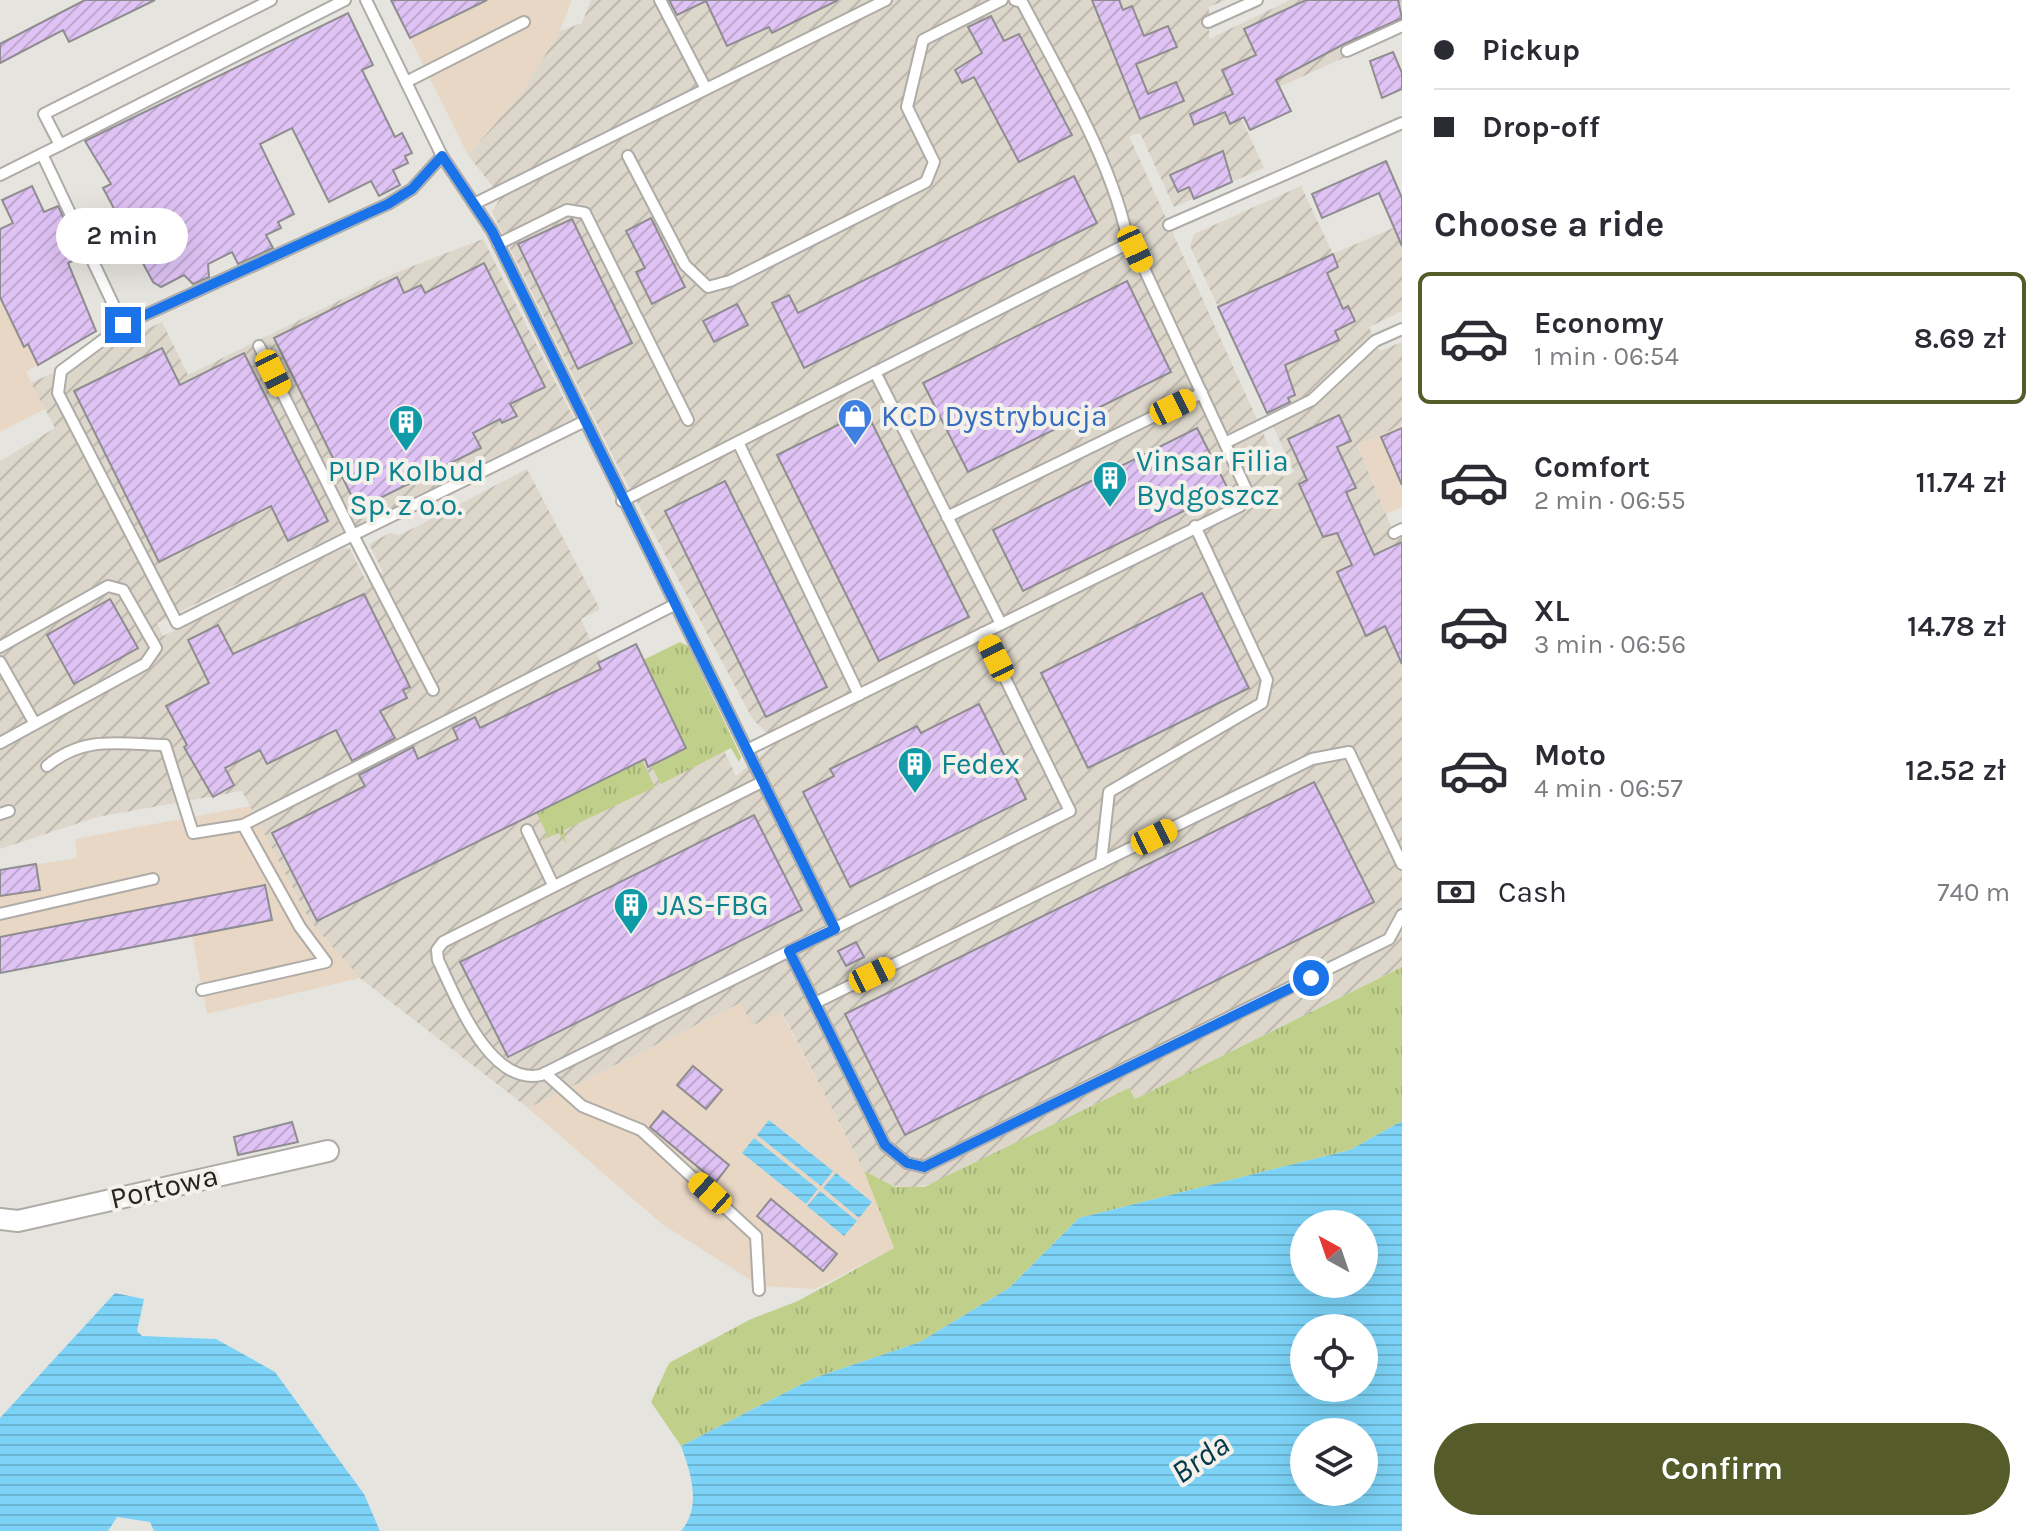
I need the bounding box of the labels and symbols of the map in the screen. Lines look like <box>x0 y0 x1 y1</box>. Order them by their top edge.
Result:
callout: 2 min <box>57 209 189 265</box>
car <box>1114 222 1156 276</box>
route end <box>105 307 141 343</box>
car <box>252 346 294 400</box>
car <box>1146 386 1200 428</box>
shop icon: KCD Dystrybucja <box>836 397 874 447</box>
place label: KCD Dystrybucja <box>881 398 1108 434</box>
building icon: PUP Kolbud Sp. z o.o. <box>387 403 425 453</box>
place label: Vinsar Filia Bydgoszcz <box>1136 443 1289 513</box>
place label: PUP Kolbud Sp. z o.o. <box>328 453 484 523</box>
building icon: Vinsar Filia Bydgoszcz <box>1091 459 1129 509</box>
car <box>975 631 1017 685</box>
building icon: Fedex <box>896 745 934 795</box>
place label: Fedex <box>941 746 1020 782</box>
car <box>1127 816 1181 858</box>
building icon: JAS-FBG <box>612 886 650 936</box>
place label: JAS-FBG <box>657 887 769 923</box>
car <box>845 954 899 996</box>
route start <box>1293 960 1329 996</box>
street label: Portowa <box>106 1157 222 1217</box>
car <box>684 1168 736 1218</box>
north arrow <box>1290 1210 1378 1298</box>
water label: Brda <box>1164 1425 1236 1491</box>

